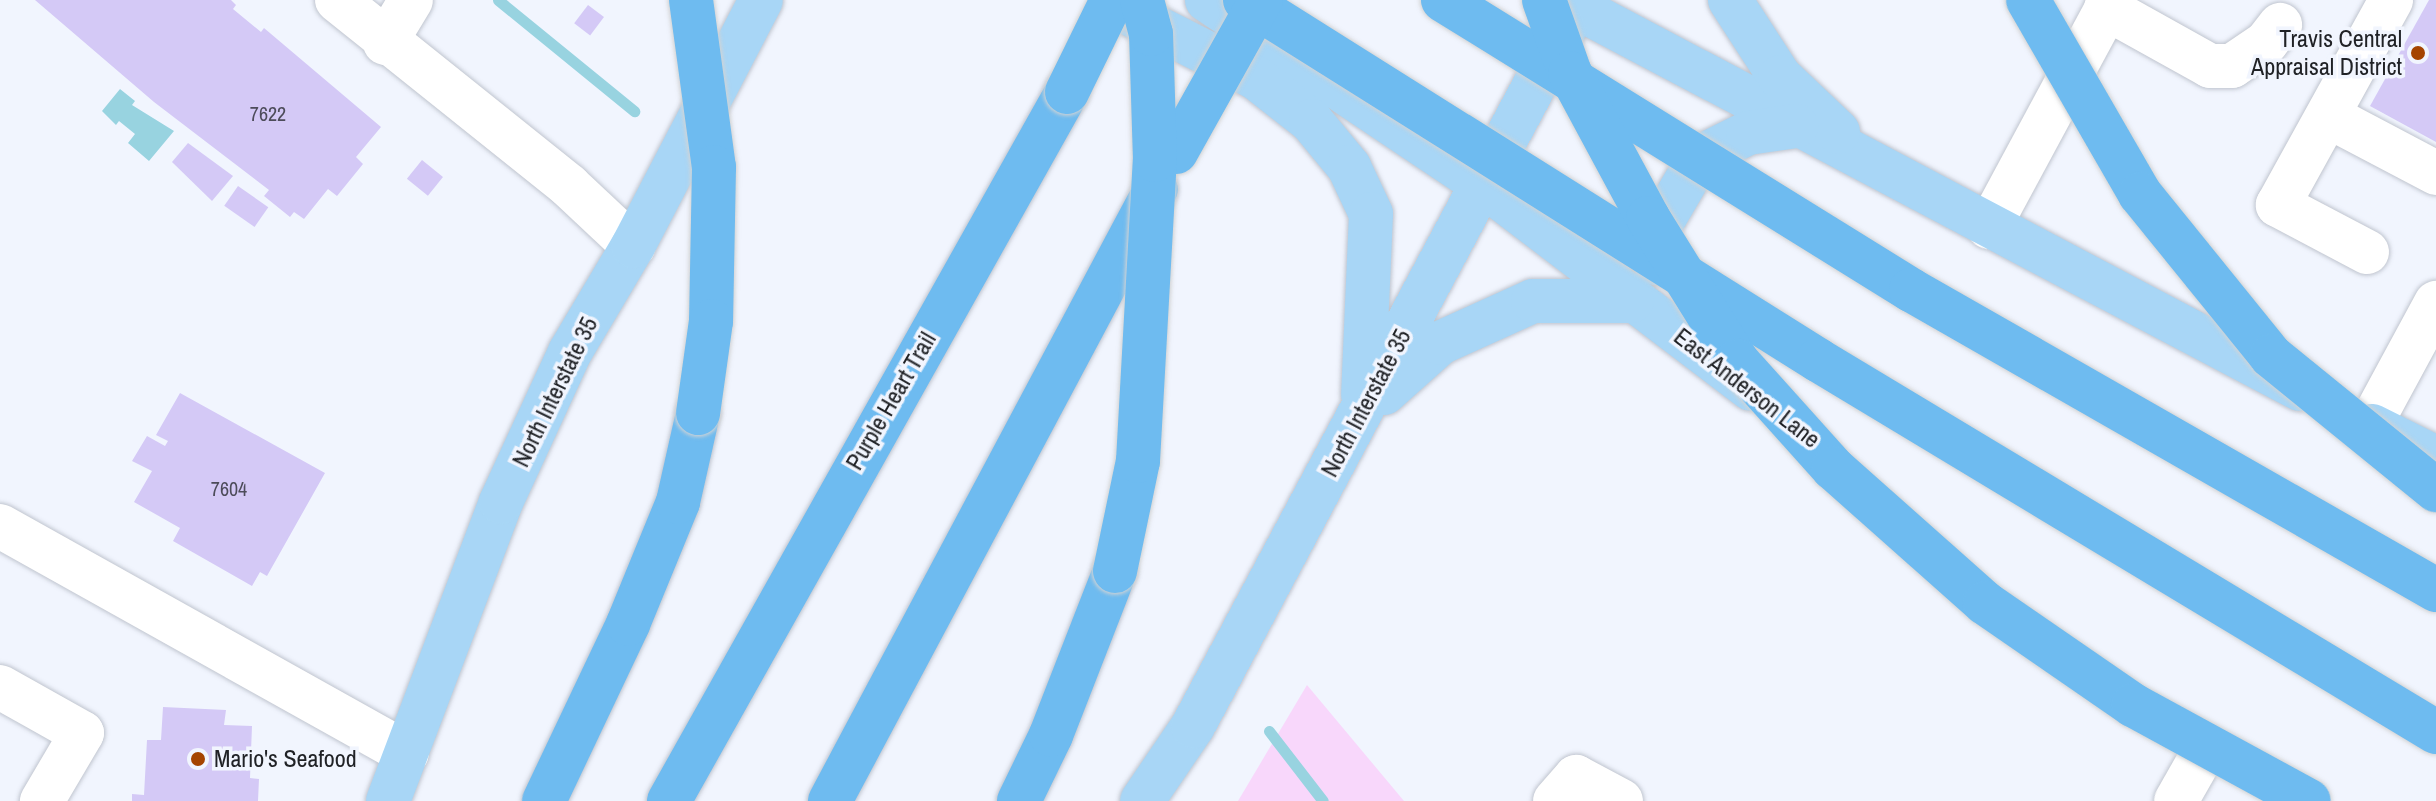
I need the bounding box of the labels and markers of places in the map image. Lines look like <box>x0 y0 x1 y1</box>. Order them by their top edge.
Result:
place label: Travis Central Appraisal District <box>2251 25 2402 81</box>
marker: Travis Central Appraisal District <box>2409 44 2427 62</box>
place label: Mario's Seafood <box>214 745 357 773</box>
marker: Mario's Seafood <box>189 750 207 768</box>

